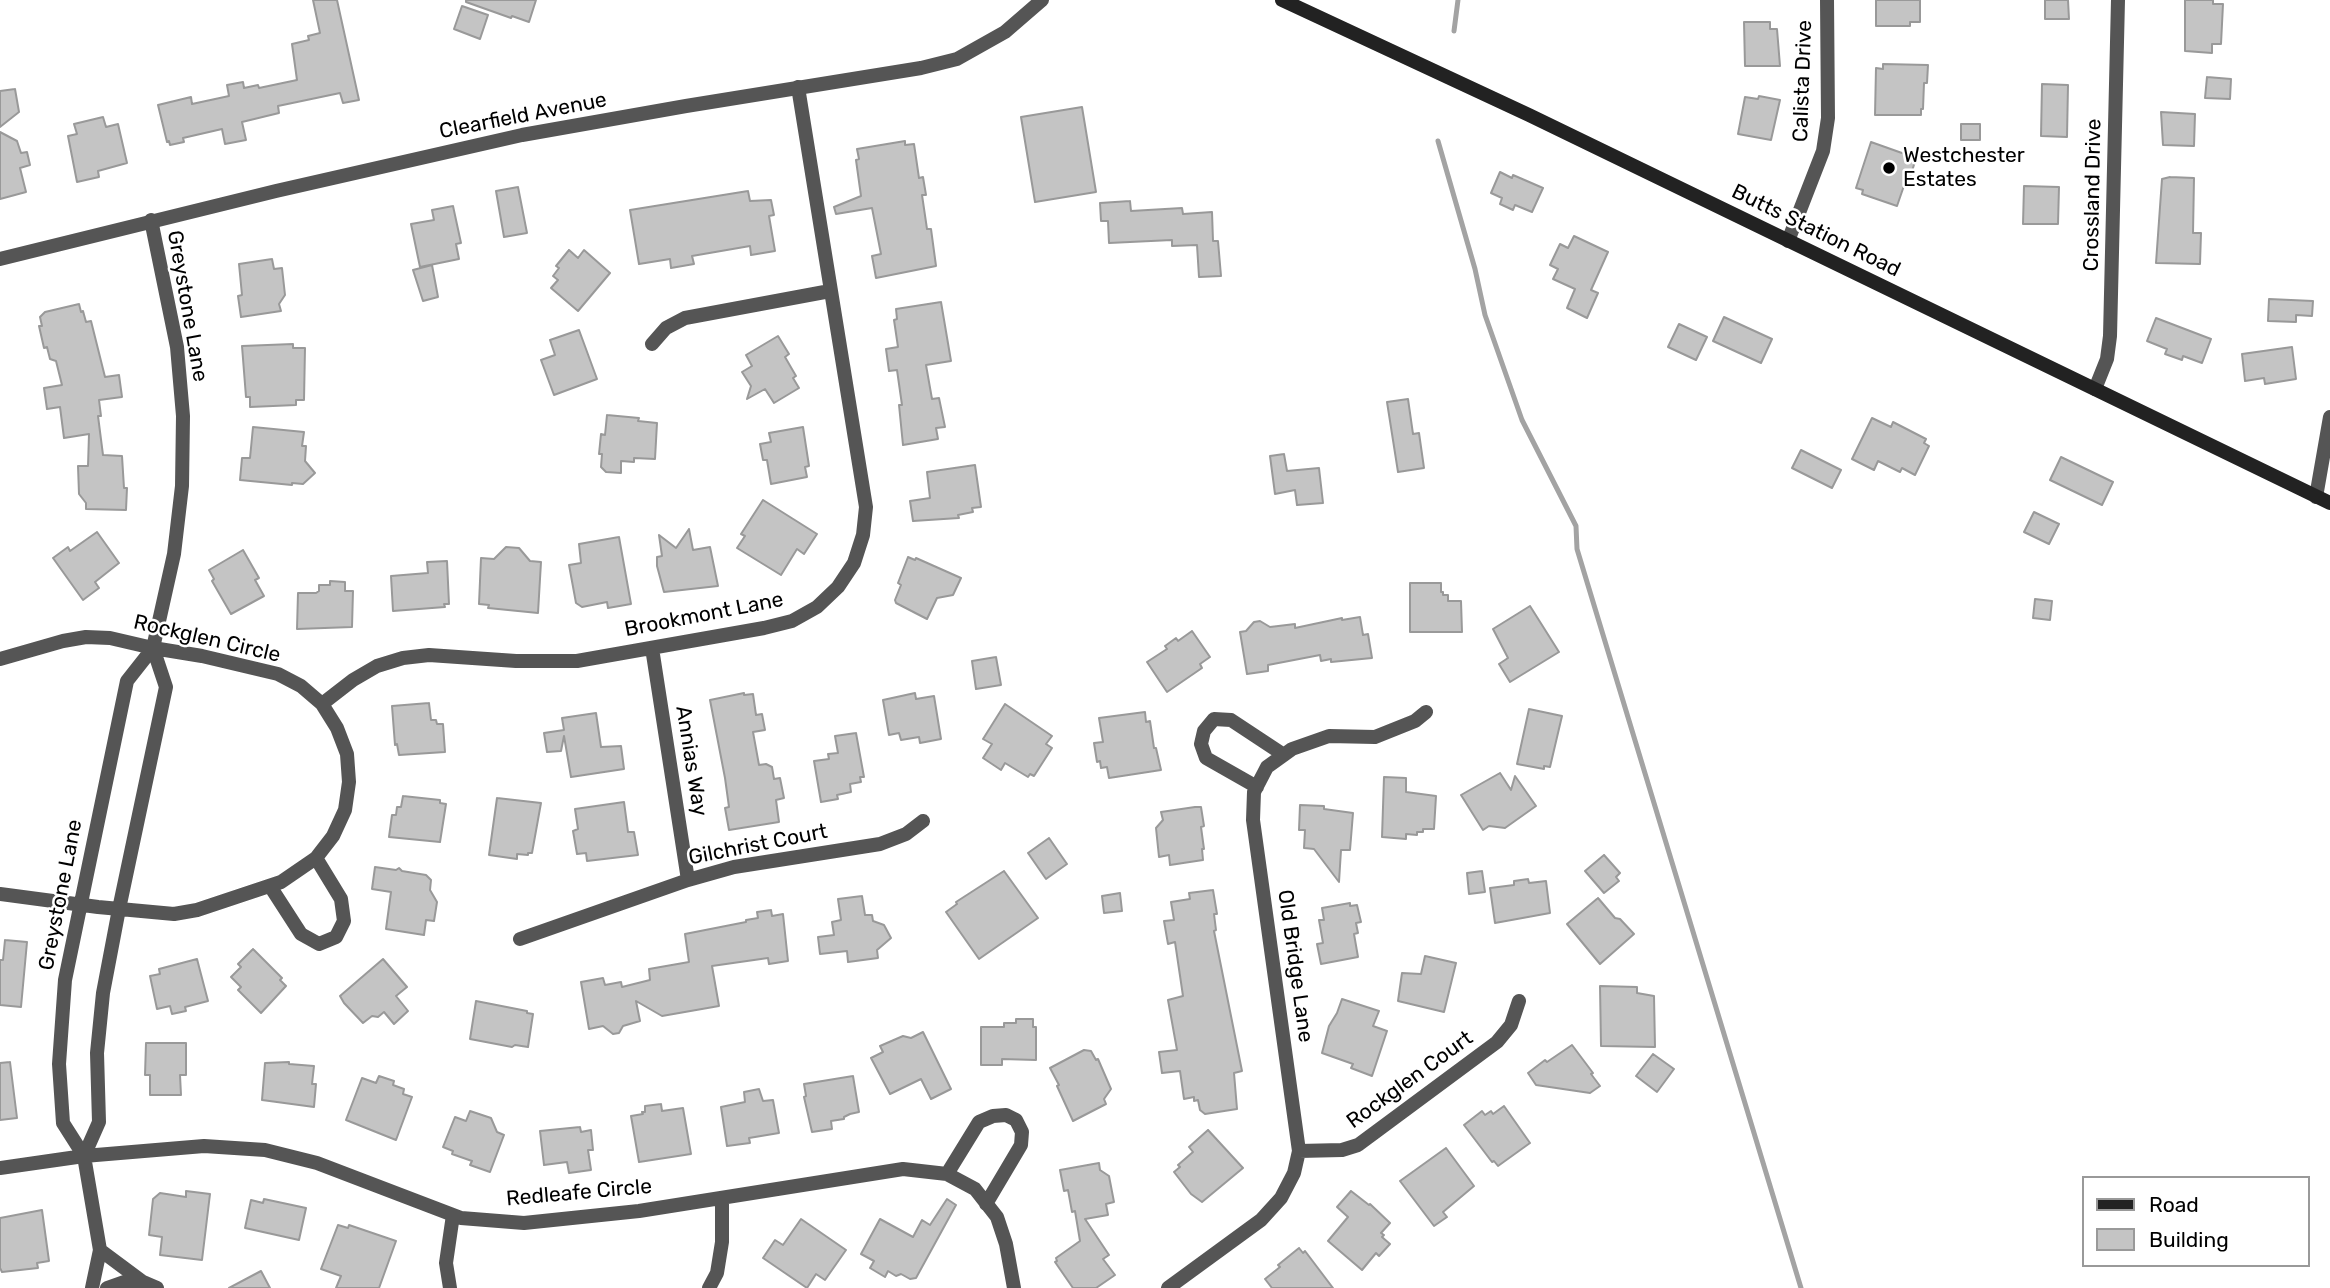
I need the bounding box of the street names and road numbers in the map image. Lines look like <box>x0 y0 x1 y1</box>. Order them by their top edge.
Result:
street label: Calista Drive <box>1788 20 1818 142</box>
street label: Clearfield Avenue <box>437 87 609 145</box>
street label: Crossland Drive <box>2079 118 2107 272</box>
street label: Butts Station Road <box>1727 179 1905 283</box>
street label: Greystone Lane <box>161 228 213 384</box>
street label: Brookmont Lane <box>622 587 786 643</box>
street label: Rockglen Circle <box>131 610 283 668</box>
street label: Annias Way <box>670 704 712 818</box>
street label: Greystone Lane <box>34 817 88 973</box>
street label: Gilchrist Court <box>686 819 830 871</box>
street label: Old Bridge Lane <box>1272 888 1318 1044</box>
street label: Rockglen Court <box>1342 1026 1478 1134</box>
street label: Redleafe Circle <box>505 1174 653 1212</box>

